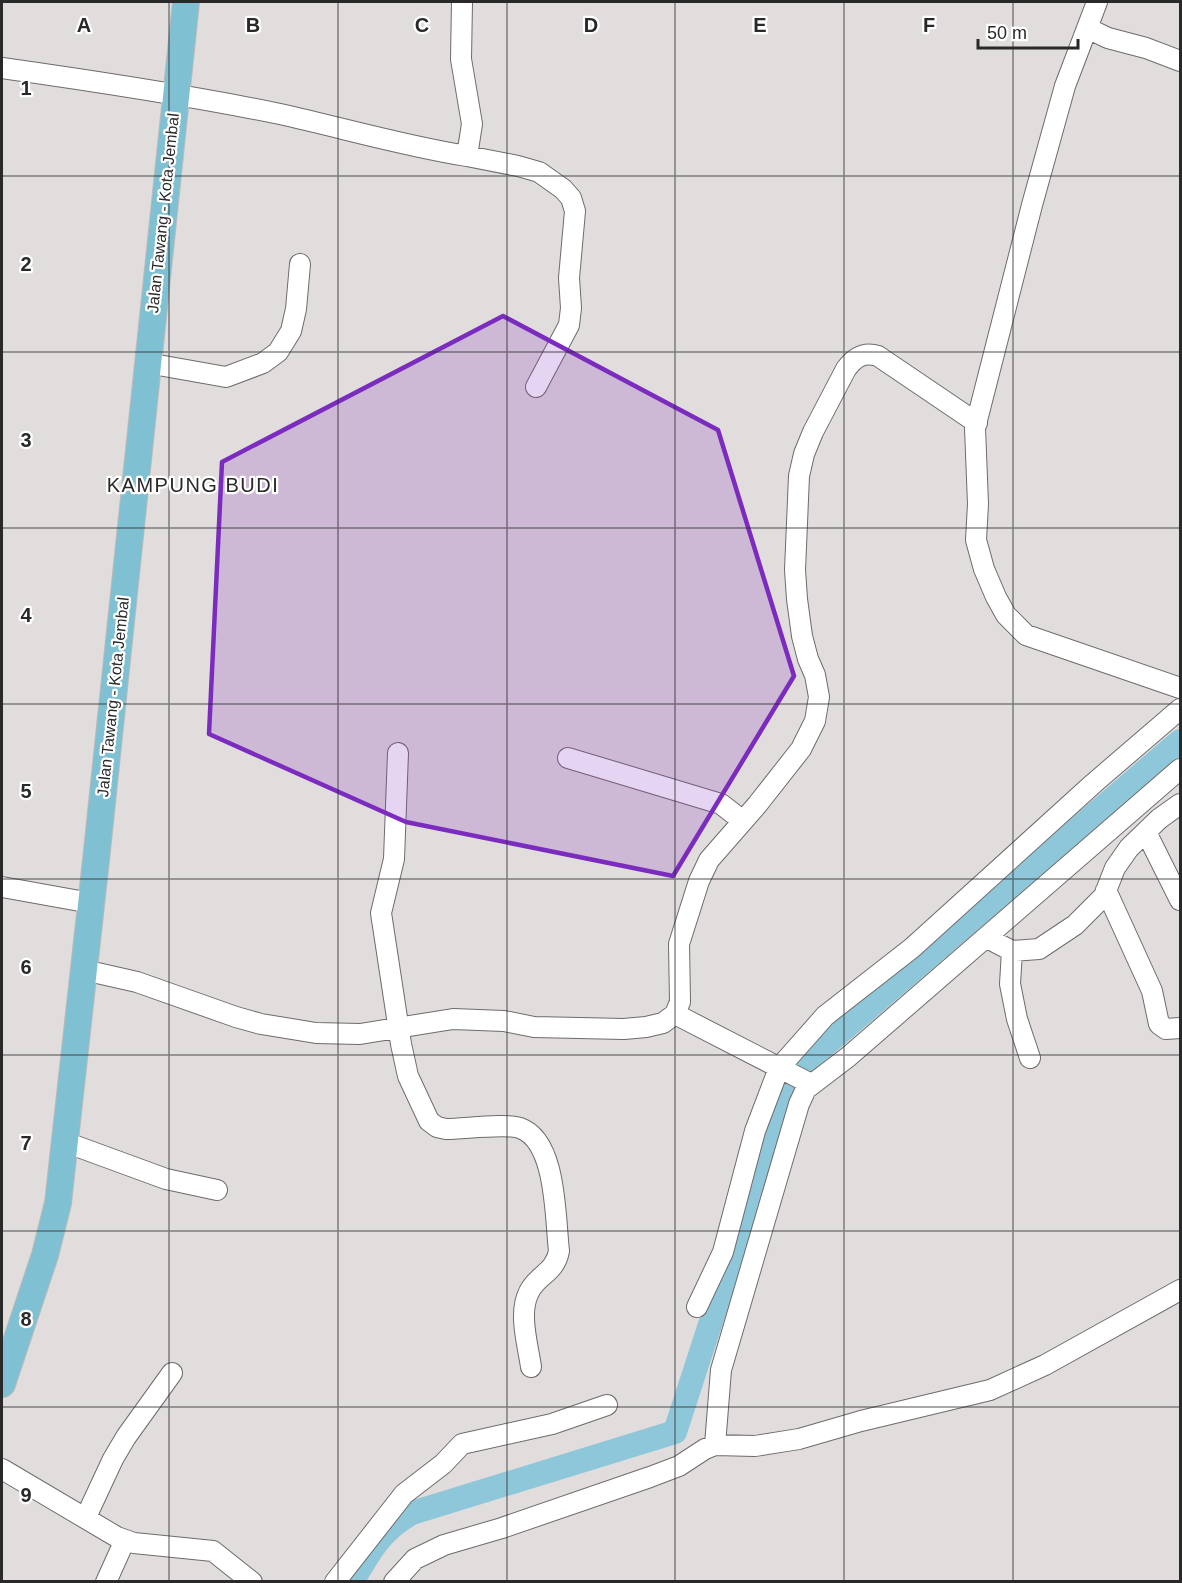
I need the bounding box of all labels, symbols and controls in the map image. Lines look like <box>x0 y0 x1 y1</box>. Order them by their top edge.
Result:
scale bar <box>978 12 1078 50</box>
text: A <box>77 14 91 36</box>
text: B <box>246 14 260 36</box>
text: C <box>415 14 429 36</box>
text: D <box>584 14 598 36</box>
text: E <box>753 14 767 36</box>
text: F <box>923 14 935 36</box>
text: 50 m <box>987 23 1027 43</box>
text: 1 <box>20 77 32 99</box>
street label: Jalan Tawang - Kota Jembal <box>144 112 182 314</box>
text: 2 <box>20 253 32 275</box>
text: 3 <box>20 429 32 451</box>
district label: KAMPUNG BUDI <box>107 474 279 496</box>
street label: Jalan Tawang - Kota Jembal <box>94 596 132 798</box>
text: 4 <box>20 604 32 626</box>
text: 5 <box>20 780 32 802</box>
text: 6 <box>20 956 32 978</box>
text: 7 <box>20 1132 32 1154</box>
text: 8 <box>20 1308 32 1330</box>
text: 9 <box>20 1484 32 1506</box>

